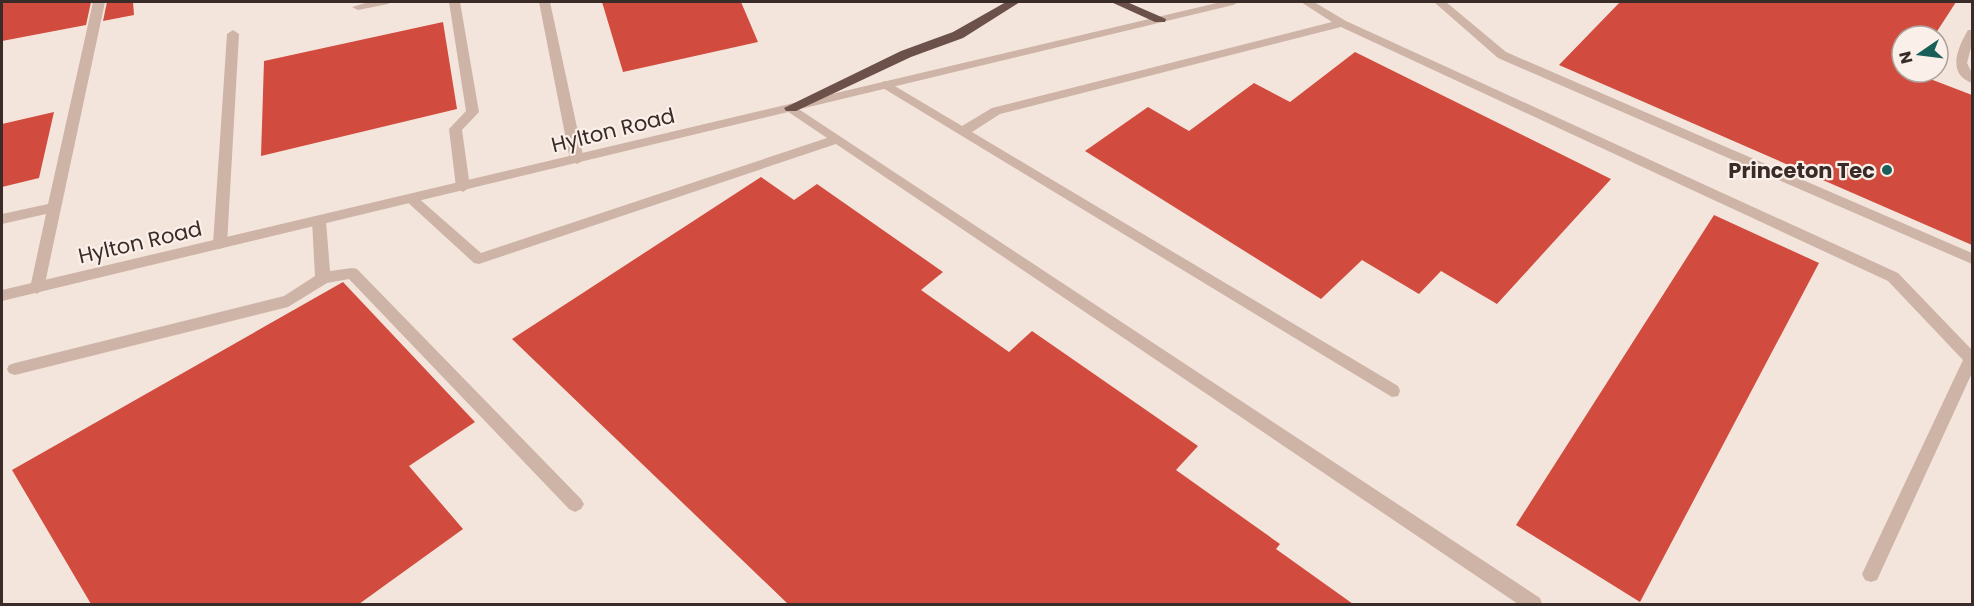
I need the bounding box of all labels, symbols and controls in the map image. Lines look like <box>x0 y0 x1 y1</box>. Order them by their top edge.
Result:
north arrow <box>1890 24 1950 84</box>
text: N <box>1893 49 1919 66</box>
street label: Hylton Road <box>548 101 678 159</box>
place label: Princeton Tec <box>1728 156 1875 185</box>
marker: Princeton Tec <box>1880 163 1894 177</box>
street label: Hylton Road <box>75 214 205 270</box>

